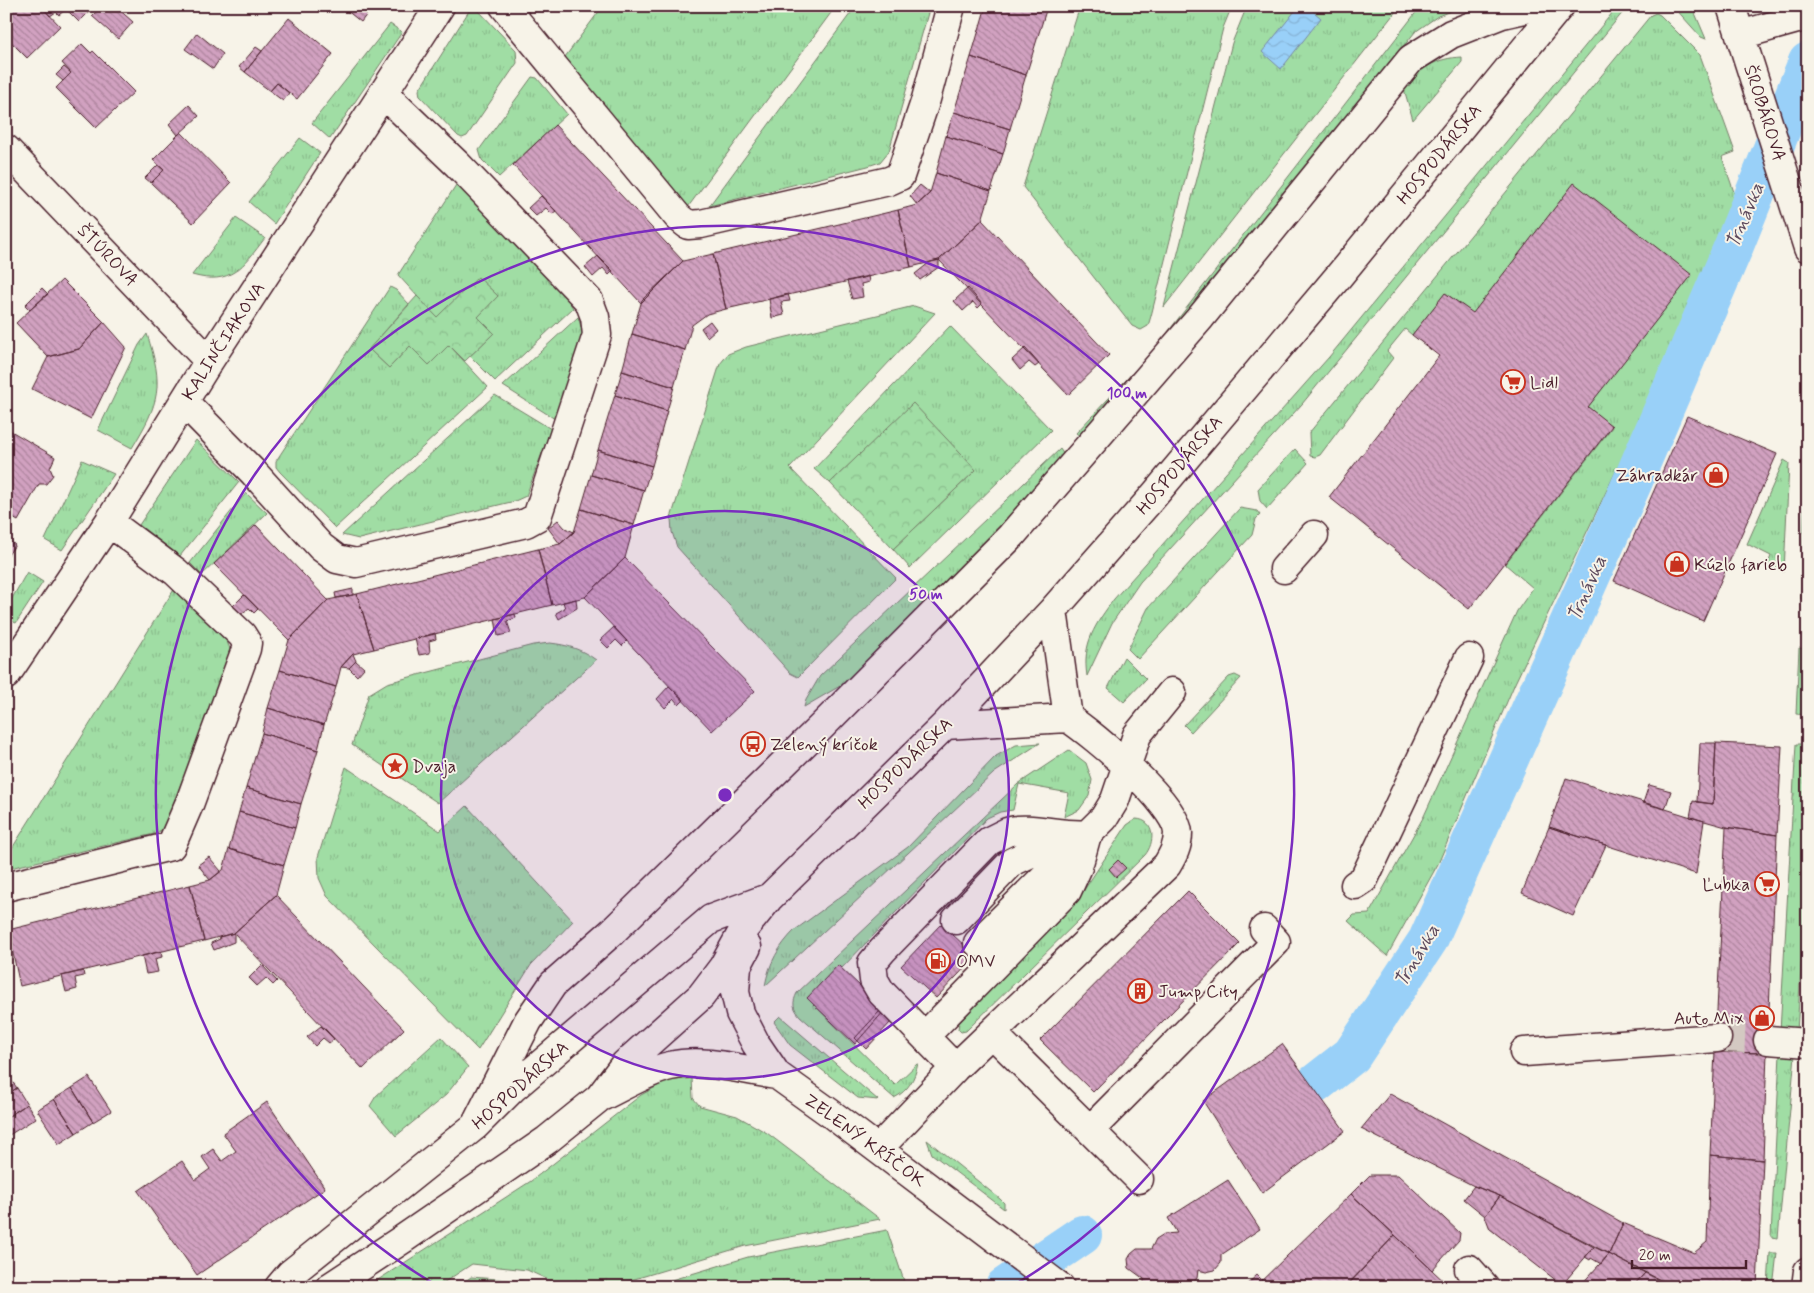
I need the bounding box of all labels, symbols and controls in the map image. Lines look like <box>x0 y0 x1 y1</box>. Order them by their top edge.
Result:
street label: ŠROBÁROVA <box>1737 62 1791 165</box>
street label: HOSPODÁRSKA <box>1392 99 1488 210</box>
water label: Trnávka <box>1720 179 1770 252</box>
street label: ŠTÚROVA <box>72 219 143 292</box>
street label: KALINČIAKOVA <box>177 278 271 405</box>
supermarket icon: Lidl <box>1500 369 1526 395</box>
place label: Lidl <box>1530 371 1558 395</box>
text: 100 m <box>1107 384 1147 404</box>
street label: HOSPODÁRSKA <box>1131 411 1228 520</box>
shop icon: Záhradkár <box>1703 462 1729 488</box>
place label: Záhradkár <box>1616 464 1698 488</box>
shop icon: Kúzlo farieb <box>1664 551 1690 577</box>
water label: Trnávka <box>1562 552 1613 625</box>
place label: Kúzlo farieb <box>1694 553 1787 577</box>
text: 50 m <box>909 585 943 605</box>
street label: HOSPODÁRSKA <box>853 712 958 815</box>
bus stop icon: Zelený kríčok <box>740 731 766 757</box>
place label: Zelený kríčok <box>770 733 878 757</box>
place icon: Dvaja <box>382 753 408 779</box>
place label: Dvaja <box>412 755 456 779</box>
centre of rings <box>716 786 734 804</box>
supermarket icon: Ľubka <box>1754 871 1780 897</box>
place label: Ľubka <box>1703 873 1750 897</box>
water label: Trnávka <box>1389 920 1446 992</box>
fuel station icon: OMV <box>925 948 951 974</box>
place label: OMV <box>956 950 995 974</box>
building icon: Jump City <box>1127 978 1153 1004</box>
place label: Jump City <box>1158 980 1238 1004</box>
shop icon: Auto Mix <box>1749 1005 1775 1031</box>
place label: Auto Mix <box>1674 1007 1744 1031</box>
street label: HOSPODÁRSKA <box>467 1036 574 1136</box>
street label: ZELENÝ KRÍČOK <box>799 1088 930 1193</box>
scale bar <box>1632 1238 1745 1270</box>
text: 20 m <box>1639 1246 1671 1266</box>

